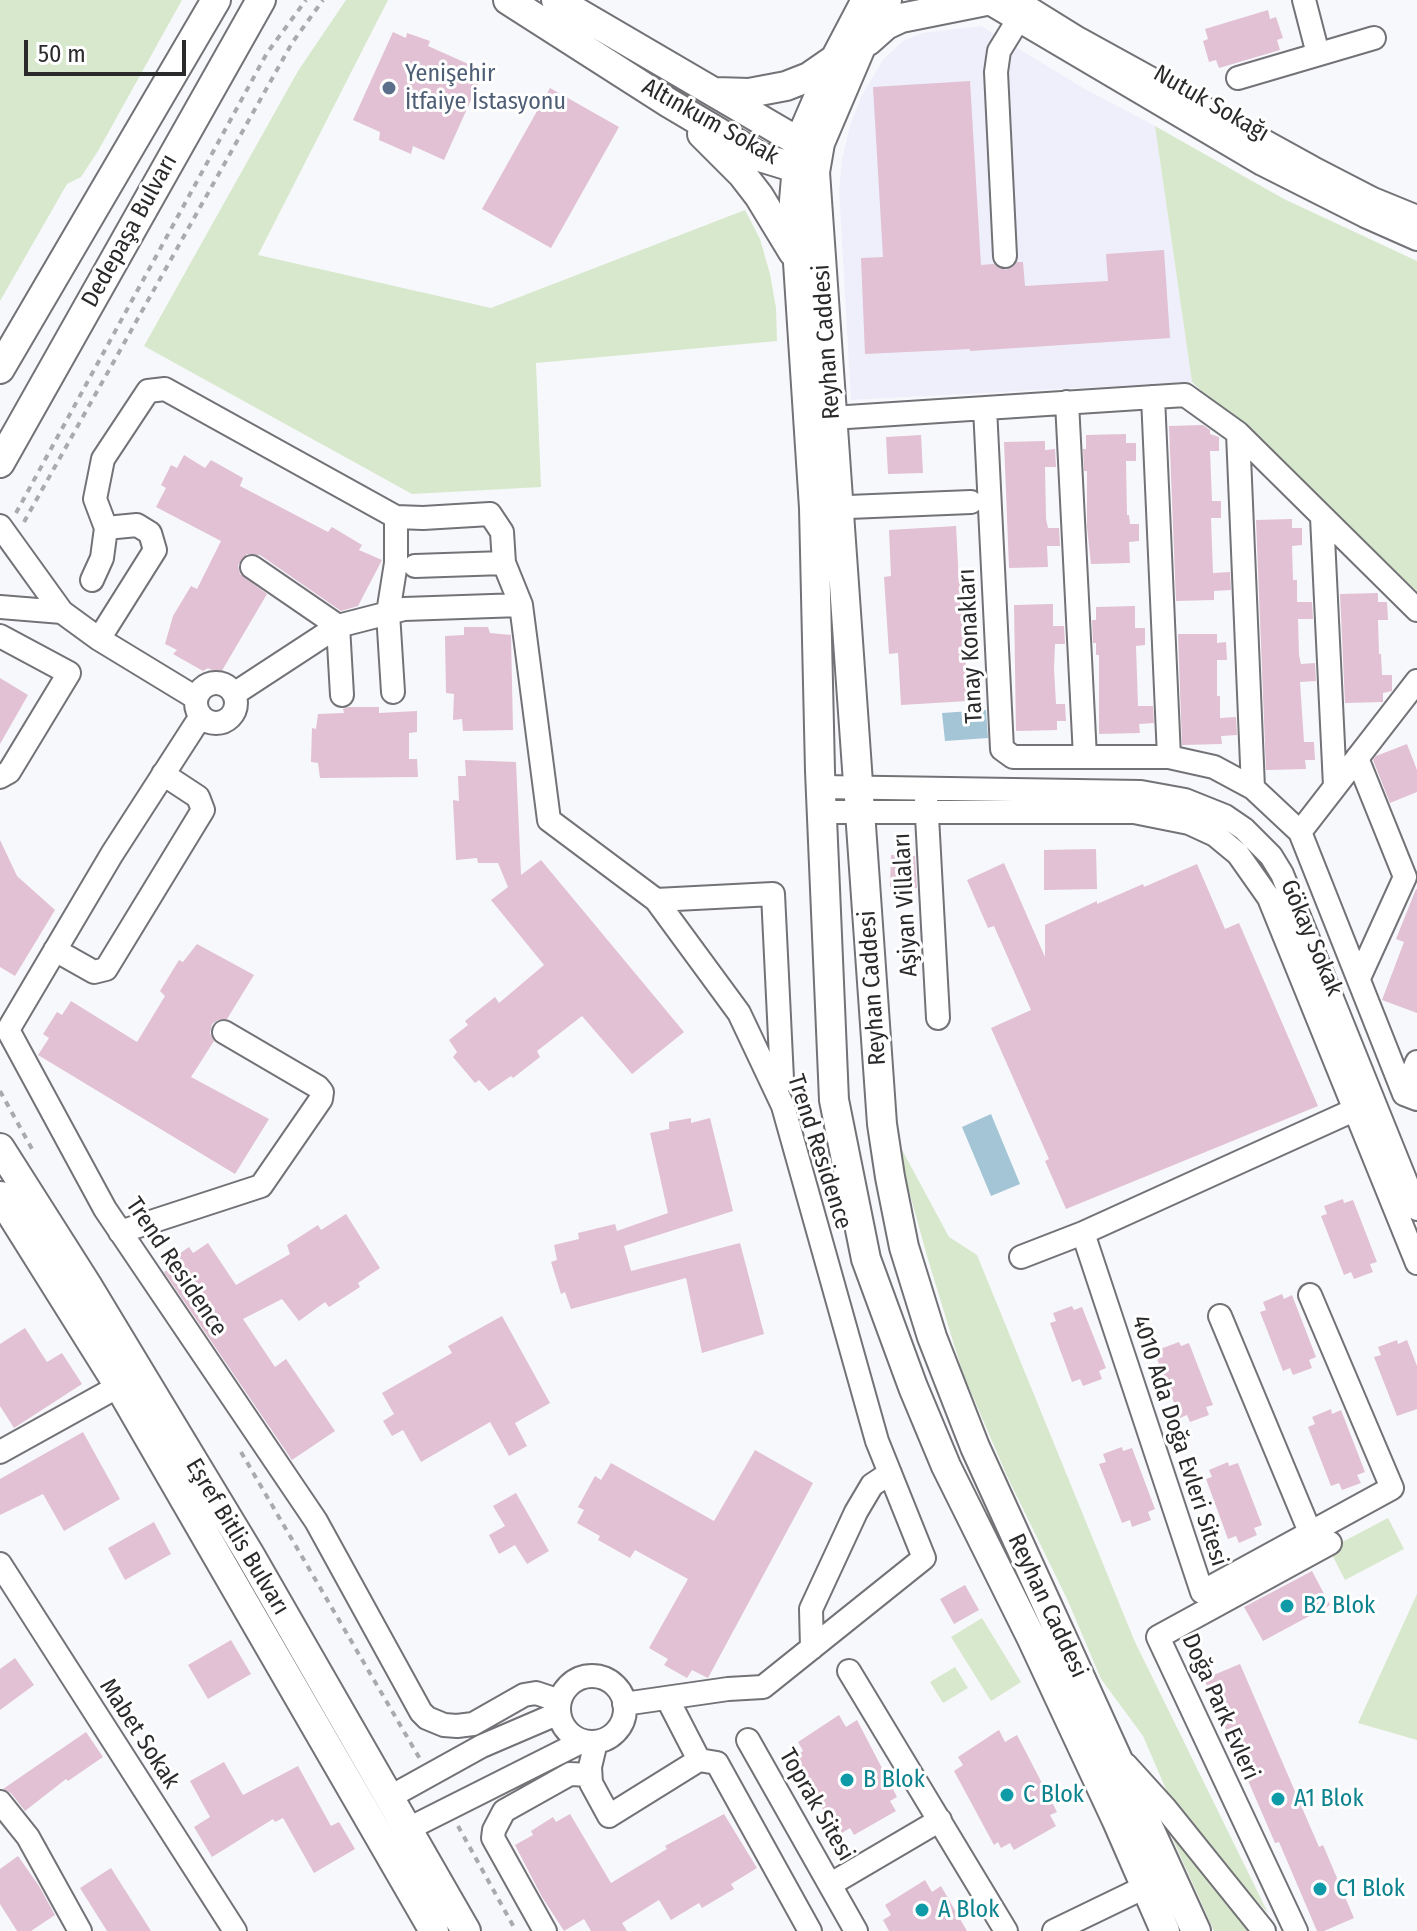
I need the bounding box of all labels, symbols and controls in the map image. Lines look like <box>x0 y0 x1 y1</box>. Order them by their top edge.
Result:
scale bar <box>28 24 190 74</box>
text: 50 m <box>38 40 86 68</box>
street label: Nutuk Sokağı <box>1148 59 1274 149</box>
place label: Yenişehir İtfaiye İstasyonu <box>405 60 566 116</box>
street label: Altınkum Sokak <box>637 73 783 171</box>
marker: Yenişehir İtfaiye İstasyonu <box>380 79 398 97</box>
street label: Dedepaşa Bulvarı <box>76 149 184 313</box>
street label: Reyhan Caddesi <box>807 263 847 421</box>
street label: Tanay Konakları <box>953 568 989 724</box>
street label: Aşiyan Villaları <box>888 832 924 978</box>
street label: Gökay Sokak <box>1274 876 1348 1000</box>
street label: Reyhan Caddesi <box>853 909 893 1067</box>
street label: Trend Residence <box>780 1071 858 1233</box>
street label: Trend Residence <box>119 1192 233 1342</box>
street label: 4010 Ada Doğa Evleri Sitesi <box>1125 1312 1233 1570</box>
street label: Eşref Bitlis Bulvarı <box>179 1454 295 1620</box>
street label: Reyhan Caddesi <box>1001 1529 1093 1683</box>
place label: B2 Blok <box>1303 1592 1375 1620</box>
marker: B2 Blok <box>1278 1597 1296 1615</box>
street label: Doğa Park Evleri <box>1175 1629 1265 1785</box>
street label: Mabet Sokak <box>93 1674 185 1794</box>
street label: Toprak Sitesi <box>772 1744 860 1866</box>
place label: B Blok <box>863 1766 925 1794</box>
marker: B Blok <box>838 1771 856 1789</box>
place label: C Blok <box>1023 1781 1084 1809</box>
place label: A1 Blok <box>1294 1785 1364 1813</box>
marker: C Blok <box>998 1786 1016 1804</box>
marker: A1 Blok <box>1269 1790 1287 1808</box>
place label: C1 Blok <box>1336 1875 1405 1903</box>
marker: C1 Blok <box>1311 1880 1329 1898</box>
place label: A Blok <box>938 1896 999 1924</box>
marker: A Blok <box>913 1901 931 1919</box>

